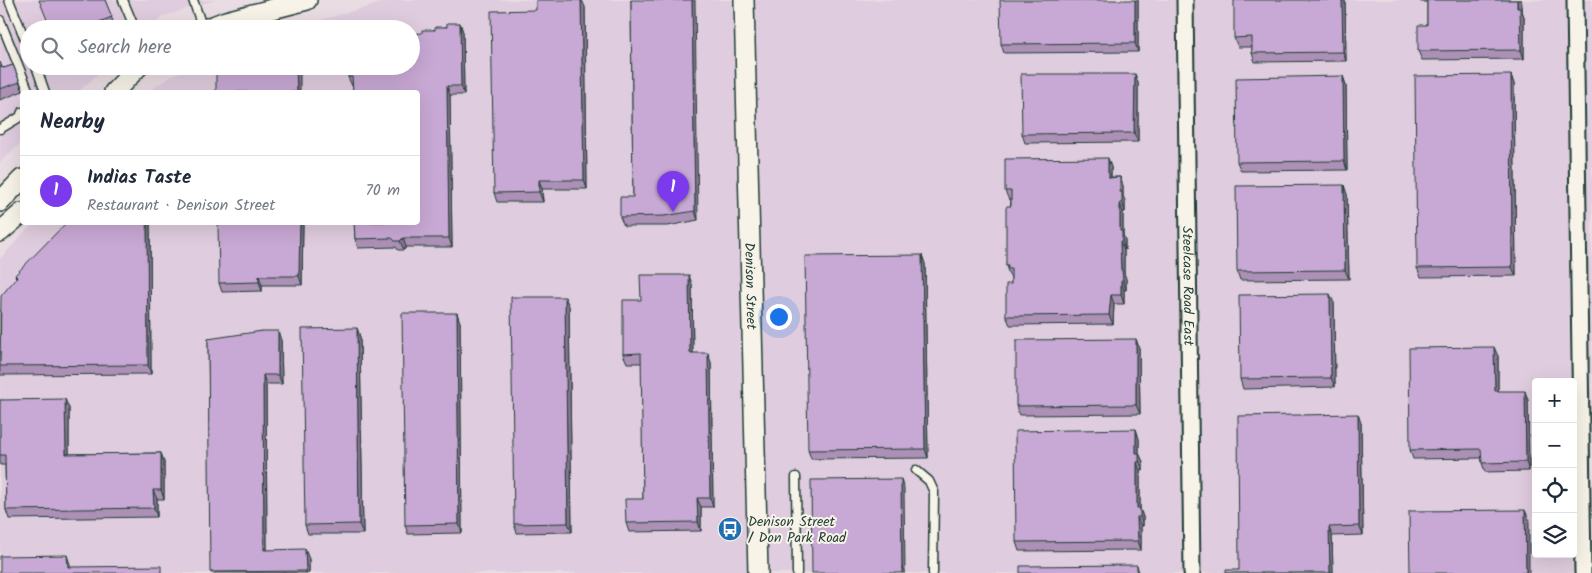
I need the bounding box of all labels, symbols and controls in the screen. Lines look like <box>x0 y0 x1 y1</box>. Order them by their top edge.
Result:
search box <box>20 20 420 75</box>
text: Search here <box>78 33 172 63</box>
icon: search <box>38 34 66 62</box>
text: Nearby <box>40 106 105 139</box>
text: Indias Taste <box>87 163 191 193</box>
pin: 1 <box>657 171 689 212</box>
text: 1 <box>54 178 58 203</box>
text: 70 m <box>365 178 400 203</box>
text: Restaurant · Denison Street <box>87 193 275 218</box>
street label: Steelcase Road East <box>1176 226 1199 346</box>
street label: Denison Street <box>738 242 762 330</box>
your location <box>766 304 792 330</box>
map controls <box>1532 378 1577 558</box>
button: + <box>1532 378 1577 423</box>
button: − <box>1532 423 1577 468</box>
button: locate <box>1532 468 1577 513</box>
place label: Denison Street / Don Park Road <box>748 511 847 549</box>
button: layers <box>1532 513 1577 558</box>
bus stop icon: Denison Street / Don Park Road <box>717 516 743 542</box>

